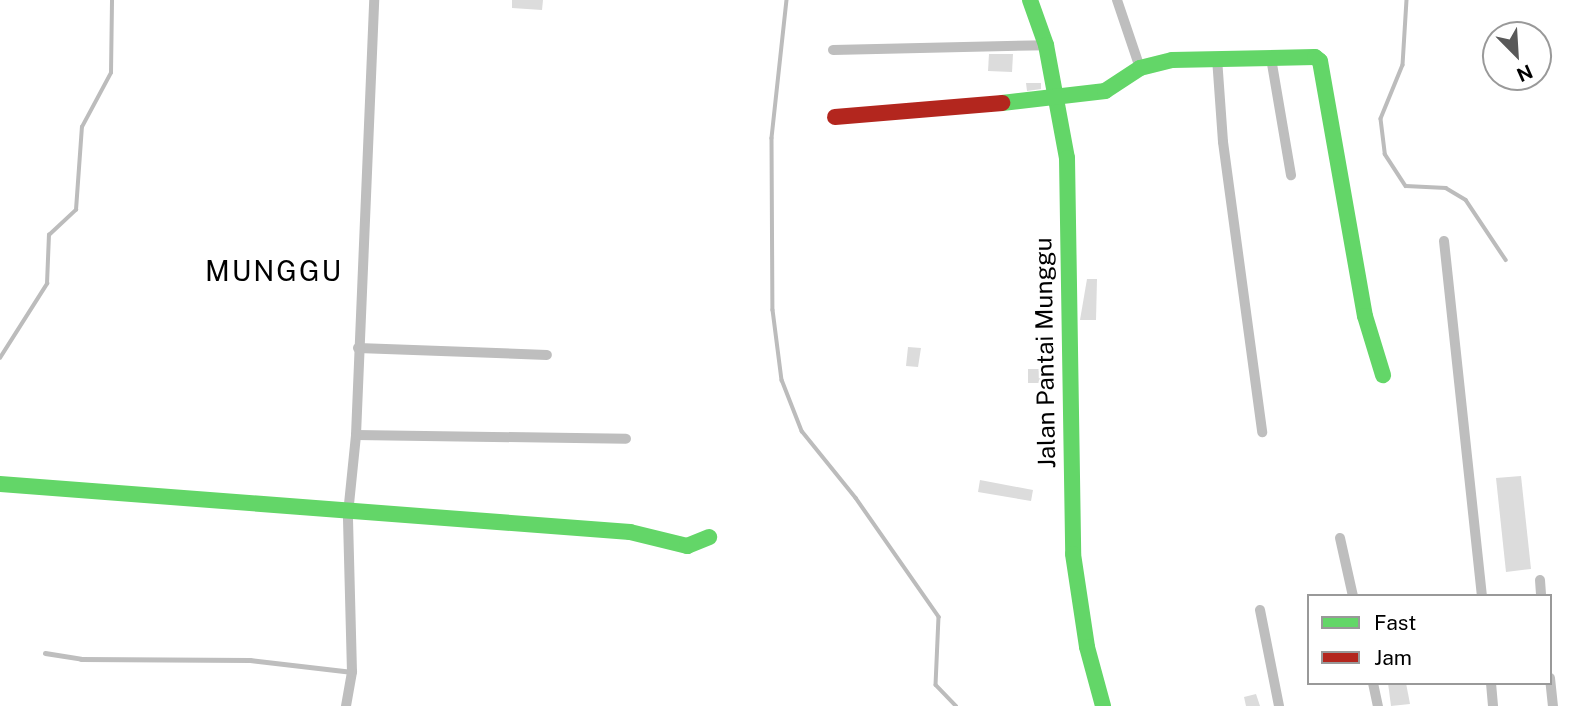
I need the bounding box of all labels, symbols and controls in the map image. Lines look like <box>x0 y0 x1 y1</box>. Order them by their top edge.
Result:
north arrow <box>1482 21 1552 91</box>
text: N <box>1513 60 1536 86</box>
street label: Jalan Pantai Munggu <box>1029 237 1061 469</box>
district label: MUNGGU <box>206 254 342 288</box>
legend <box>1307 594 1552 685</box>
text: Fast <box>1374 610 1416 635</box>
text: Jam <box>1374 645 1412 670</box>

